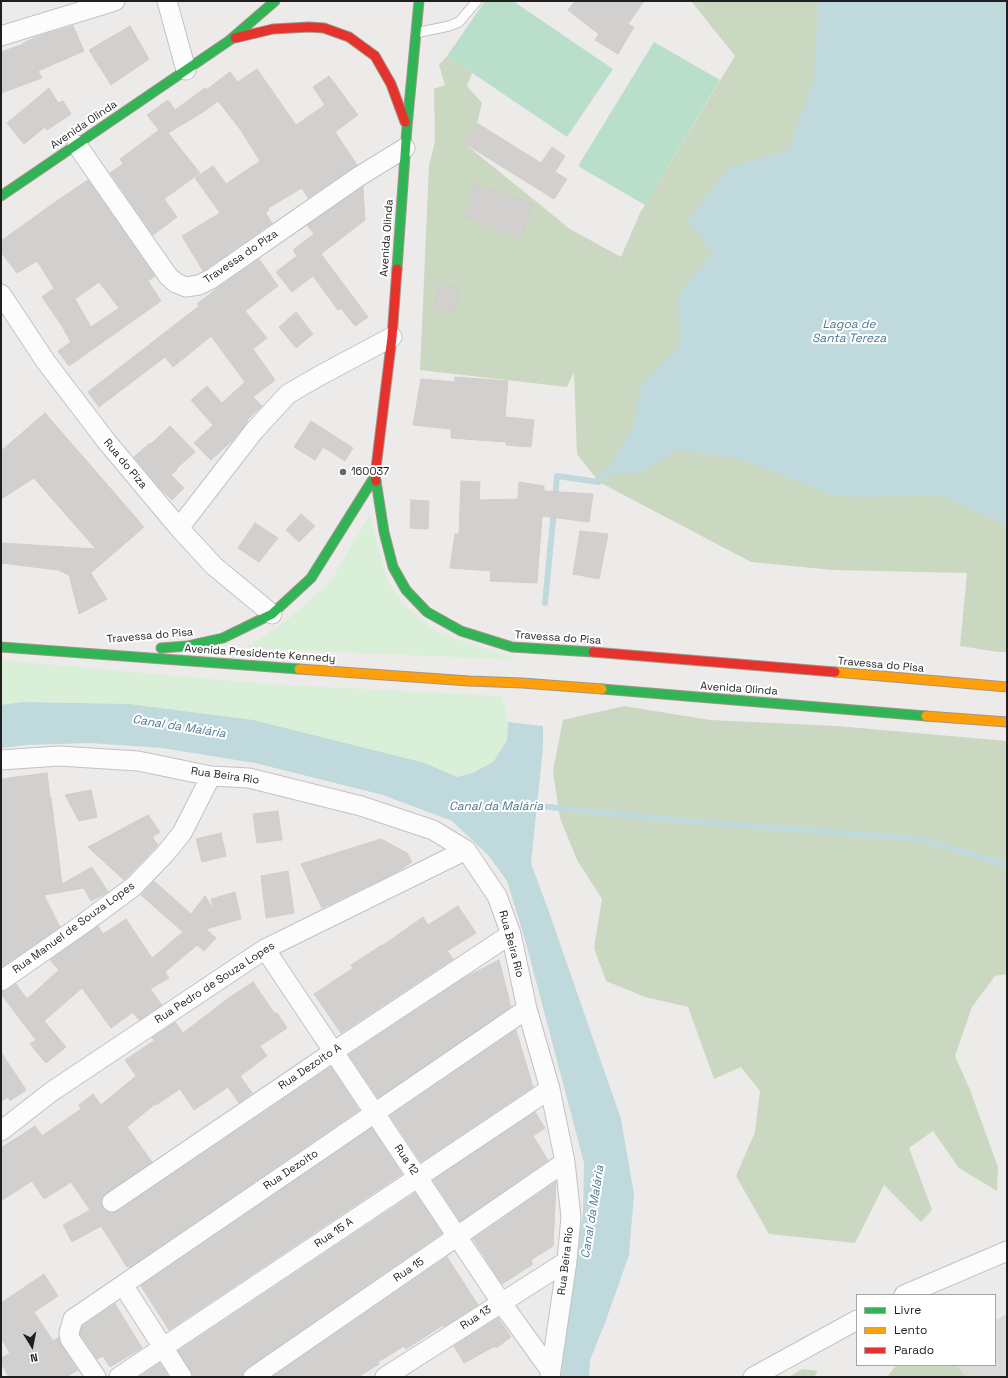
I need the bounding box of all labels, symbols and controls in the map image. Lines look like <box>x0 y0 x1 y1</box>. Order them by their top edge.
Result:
street label: Avenida Olinda <box>48 98 120 152</box>
street label: Avenida Olinda <box>378 199 396 277</box>
street label: Travessa do Piza <box>201 227 281 287</box>
water label: Lagoa de Santa Tereza <box>812 318 886 346</box>
street label: Rua do Piza <box>100 436 150 492</box>
place label: 160037 <box>351 465 389 479</box>
marker: 160037 <box>338 467 348 477</box>
street label: Travessa do Pisa <box>106 626 194 646</box>
street label: Travessa do Pisa <box>514 628 602 648</box>
street label: Avenida Presidente Kennedy <box>184 642 336 666</box>
street label: Travessa do Pisa <box>837 655 925 675</box>
street label: Avenida Olinda <box>700 680 778 698</box>
water label: Canal da Malária <box>131 713 227 741</box>
street label: Rua Beira Rio <box>190 765 260 787</box>
water label: Canal da Malária <box>449 800 543 814</box>
street label: Rua Manuel de Souza Lopes <box>10 879 138 977</box>
street label: Rua Beira Rio <box>496 909 526 979</box>
street label: Rua Pedro de Souza Lopes <box>153 939 277 1027</box>
street label: Rua Dezoito A <box>276 1041 344 1093</box>
street label: Rua 12 <box>391 1142 421 1178</box>
street label: Rua Dezoito <box>261 1147 321 1193</box>
water label: Canal da Malária <box>579 1164 607 1260</box>
street label: Rua 15 A <box>312 1215 356 1251</box>
street label: Rua Beira Rio <box>555 1226 577 1296</box>
street label: Rua 15 <box>391 1255 427 1285</box>
legend <box>856 1294 996 1366</box>
text: Livre <box>894 1302 921 1318</box>
street label: Rua 13 <box>458 1303 494 1333</box>
text: Lento <box>894 1322 928 1338</box>
north arrow <box>12 1326 52 1366</box>
text: Parado <box>894 1342 934 1358</box>
text: N <box>29 1350 39 1365</box>

